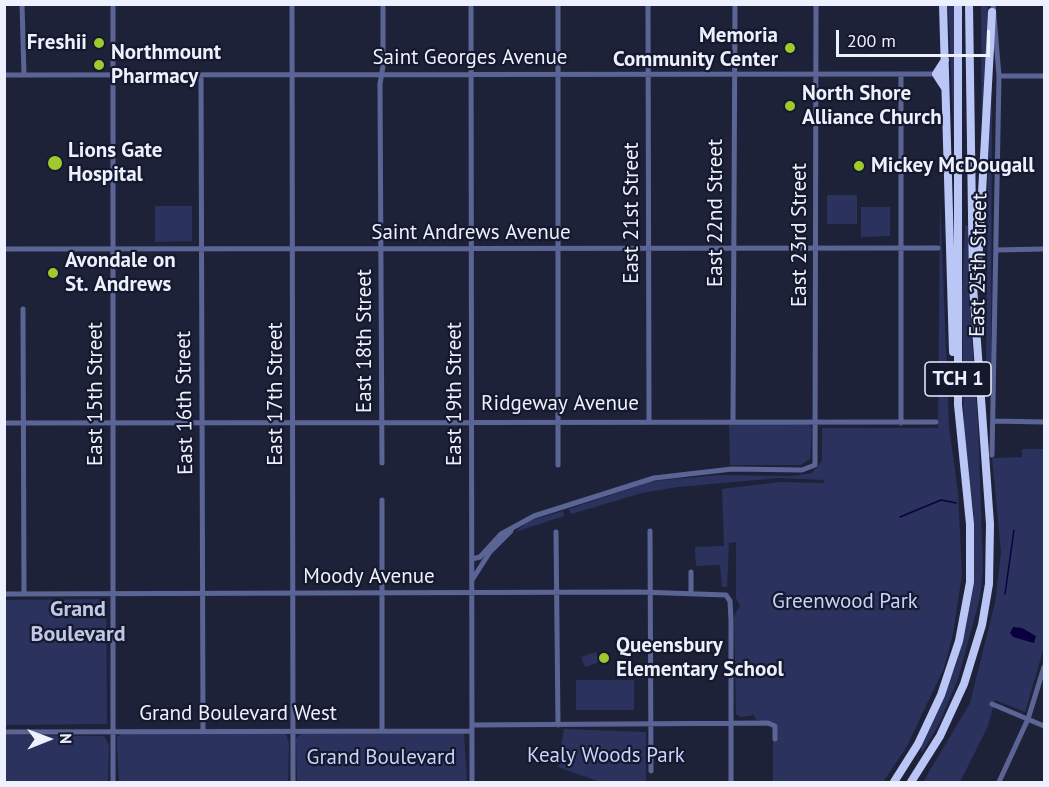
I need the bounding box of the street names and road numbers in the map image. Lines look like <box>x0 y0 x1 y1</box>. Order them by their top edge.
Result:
street label: Saint Georges Avenue <box>372 45 568 71</box>
street label: East 22nd Street <box>703 139 729 287</box>
street label: East 21st Street <box>619 142 645 284</box>
street label: East 23rd Street <box>787 163 813 307</box>
street label: East 25th Street <box>965 193 993 337</box>
street label: Saint Andrews Avenue <box>371 220 571 246</box>
street label: East 18th Street <box>352 269 378 413</box>
street label: East 15th Street <box>83 322 109 466</box>
street label: East 17th Street <box>263 322 289 466</box>
street label: East 19th Street <box>442 322 468 466</box>
street label: East 16th Street <box>171 331 199 475</box>
road number: TCH 1 <box>925 362 991 396</box>
street label: Ridgeway Avenue <box>481 391 639 417</box>
street label: Moody Avenue <box>303 564 435 590</box>
street label: Grand Boulevard West <box>139 701 337 727</box>

